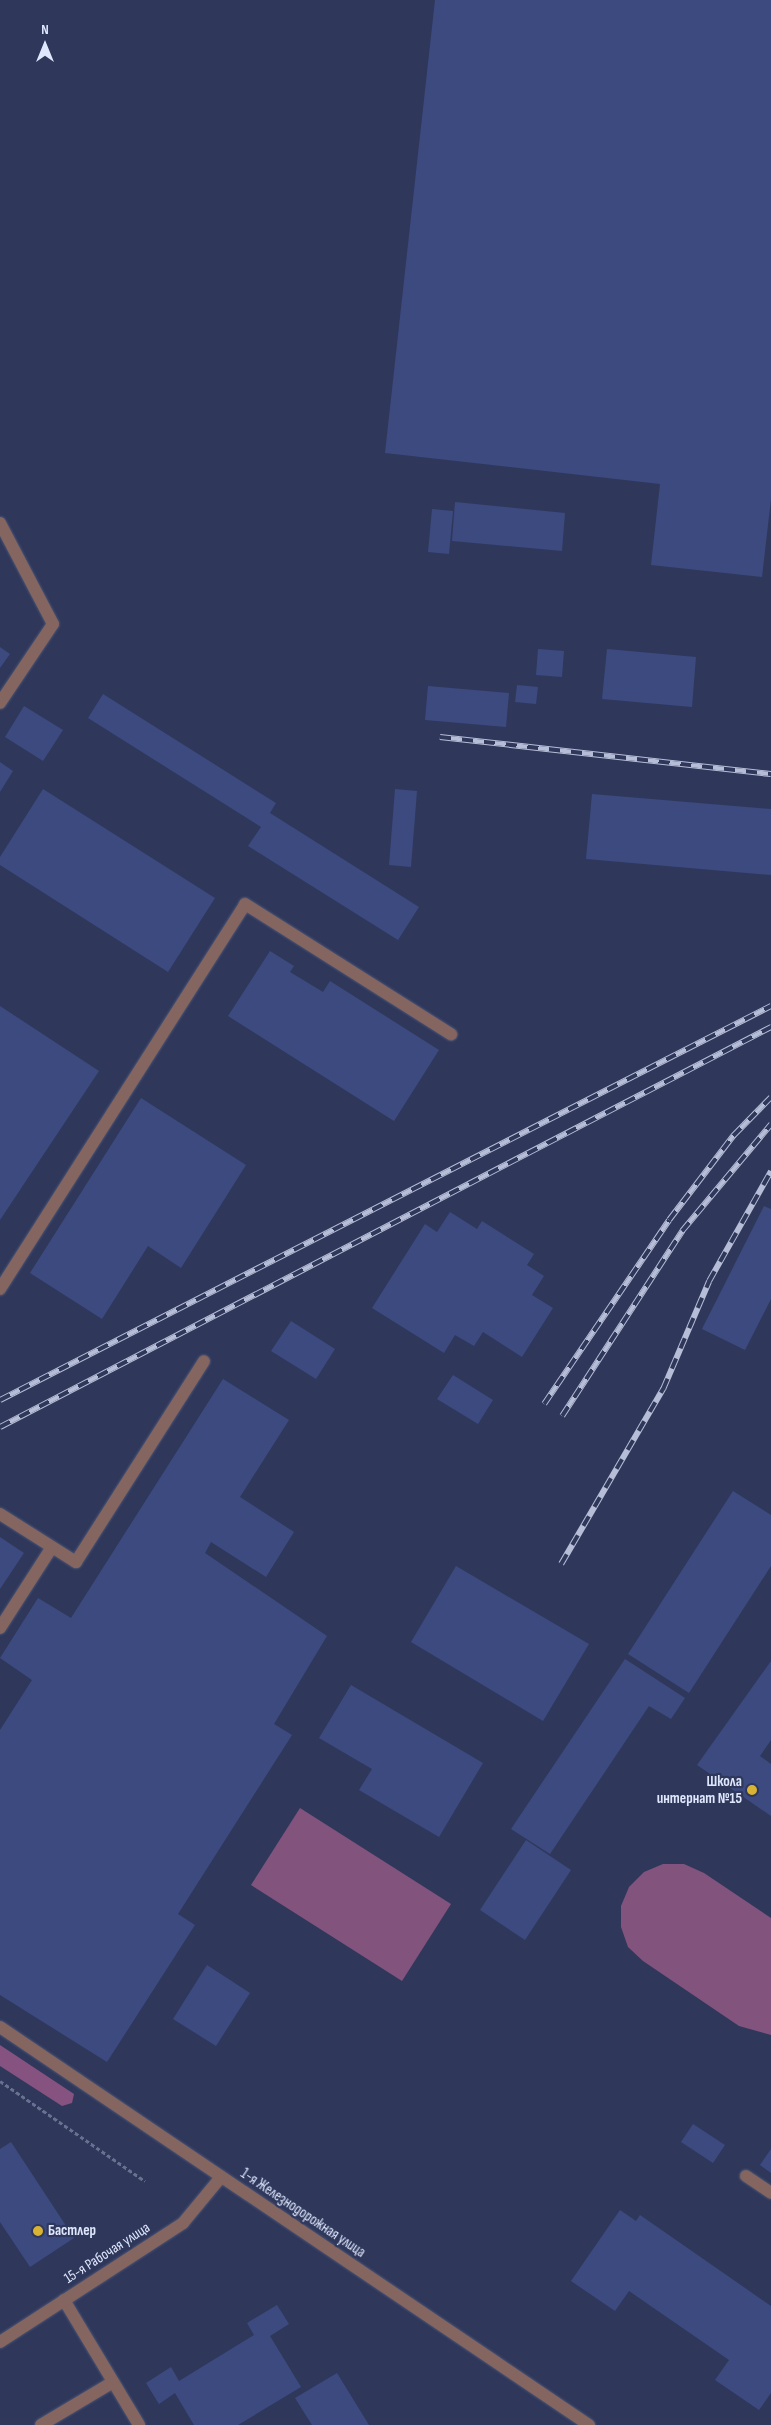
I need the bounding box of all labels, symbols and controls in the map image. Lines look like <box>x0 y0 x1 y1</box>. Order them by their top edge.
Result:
north arrow <box>20 20 70 70</box>
text: N <box>41 21 49 38</box>
place label: Школа интернат №15 <box>657 1772 742 1807</box>
marker: Школа интернат №15 <box>746 1784 758 1796</box>
street label: 1-я Железнодорожная улица <box>237 2165 369 2261</box>
street label: 15-я Рабочая улица <box>61 2219 153 2287</box>
place label: Бастлер <box>48 2222 96 2240</box>
marker: Бастлер <box>32 2225 44 2237</box>

